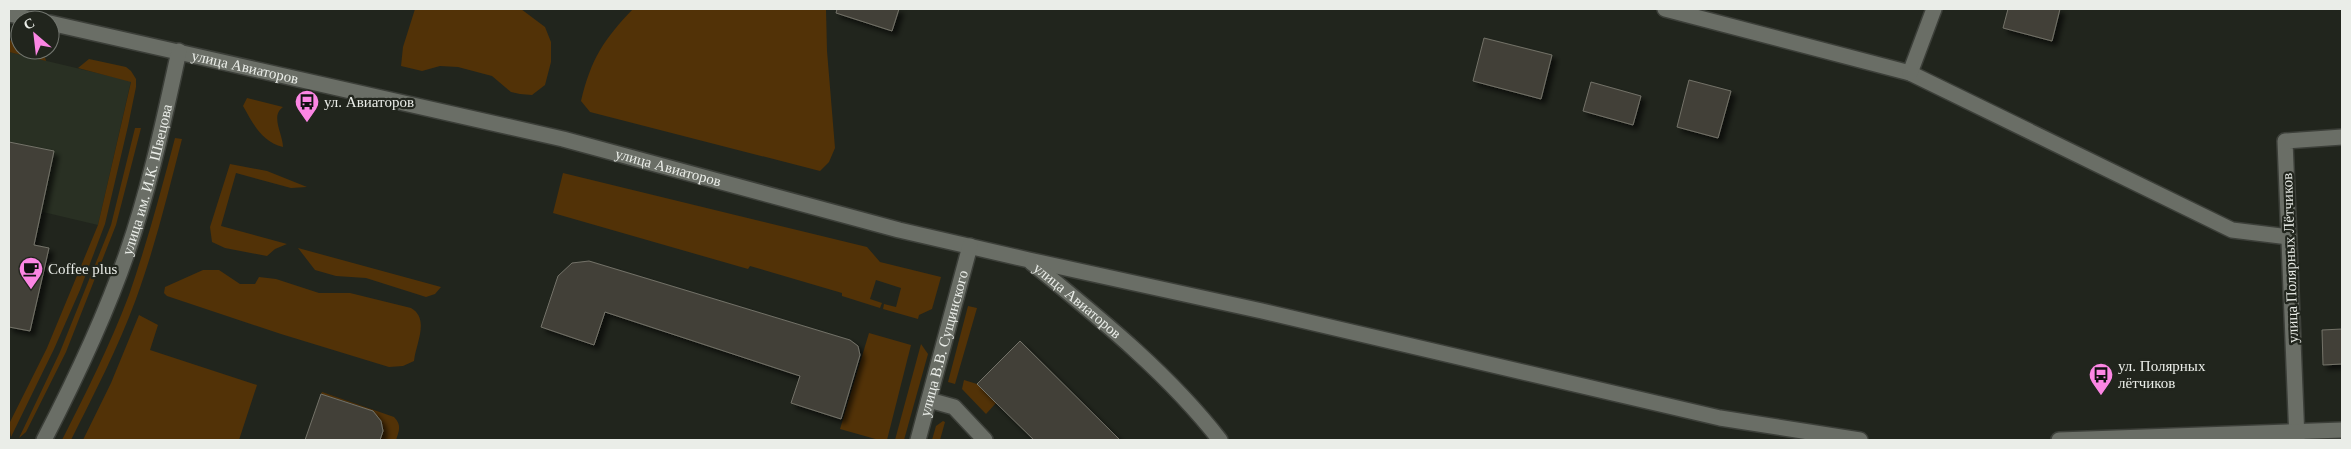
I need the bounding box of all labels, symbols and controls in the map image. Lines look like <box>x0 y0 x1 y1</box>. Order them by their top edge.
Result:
north arrow <box>10 10 60 60</box>
text: С <box>21 15 37 33</box>
street label: улица Авиаторов <box>190 47 300 87</box>
bus stop icon: ул. Авиаторов <box>294 89 320 123</box>
place label: ул. Авиаторов <box>324 94 414 110</box>
street label: улица им. И.К. Швецова <box>119 102 175 257</box>
street label: улица Авиаторов <box>614 146 723 189</box>
street label: улица Полярных Лётчиков <box>2279 173 2301 343</box>
cafe icon: Coffee plus <box>18 256 44 290</box>
street label: улица Авиаторов <box>1030 260 1124 342</box>
place label: Coffee plus <box>48 261 117 277</box>
street label: улица В.В. Сущинского <box>917 268 971 418</box>
place label: ул. Полярных лётчиков <box>2118 358 2206 391</box>
bus stop icon: ул. Полярных лётчиков <box>2088 362 2114 396</box>

